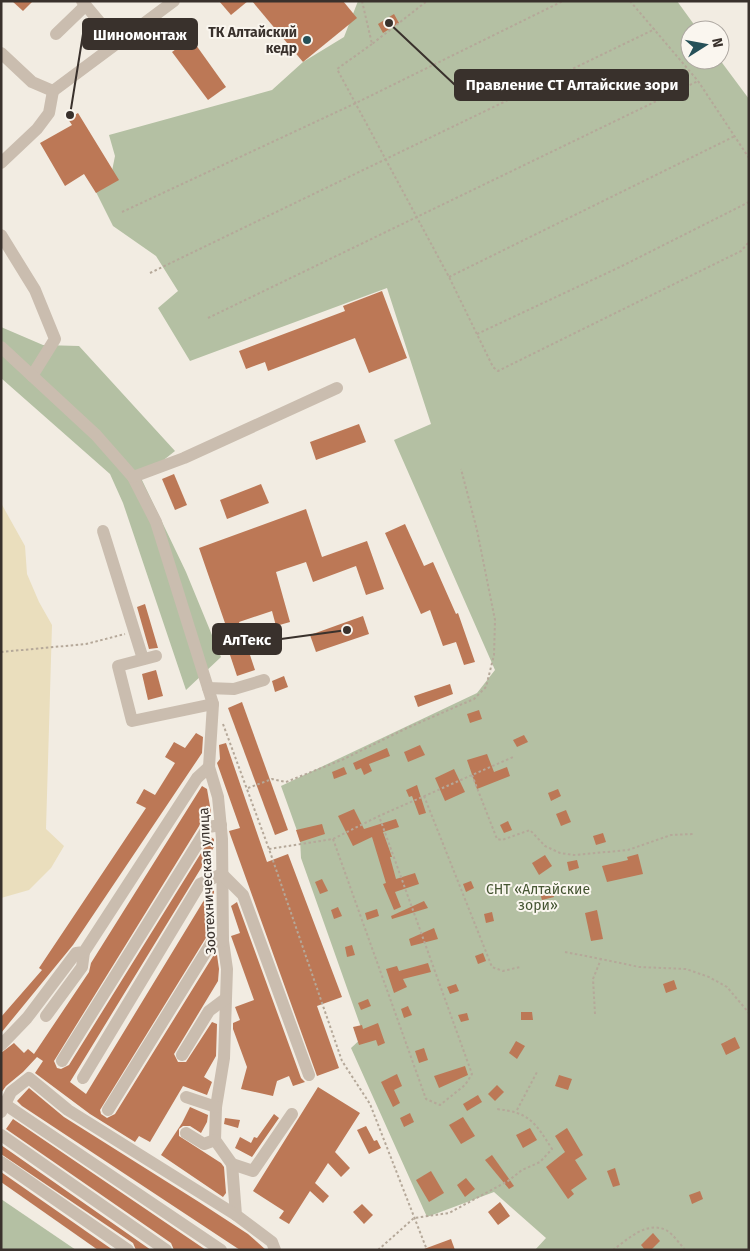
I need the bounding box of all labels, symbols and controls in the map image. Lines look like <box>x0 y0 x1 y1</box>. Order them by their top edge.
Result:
callout: Шиномонтаж <box>83 19 197 49</box>
north arrow <box>680 20 730 70</box>
place label: ТК Алтайский кедр <box>208 24 297 57</box>
text: Шиномонтаж <box>93 26 187 44</box>
marker: ТК Алтайский кедр <box>301 34 313 46</box>
text: N <box>708 36 727 49</box>
callout: Правление СТ Алтайские зори <box>455 70 688 100</box>
text: Правление СТ Алтайские зори <box>466 76 678 94</box>
callout: АлТекс <box>213 624 281 654</box>
text: АлТекс <box>222 631 272 649</box>
street label: Зоотехническая улица <box>195 807 220 955</box>
park label: СНТ «Алтайские зори» <box>486 881 590 914</box>

